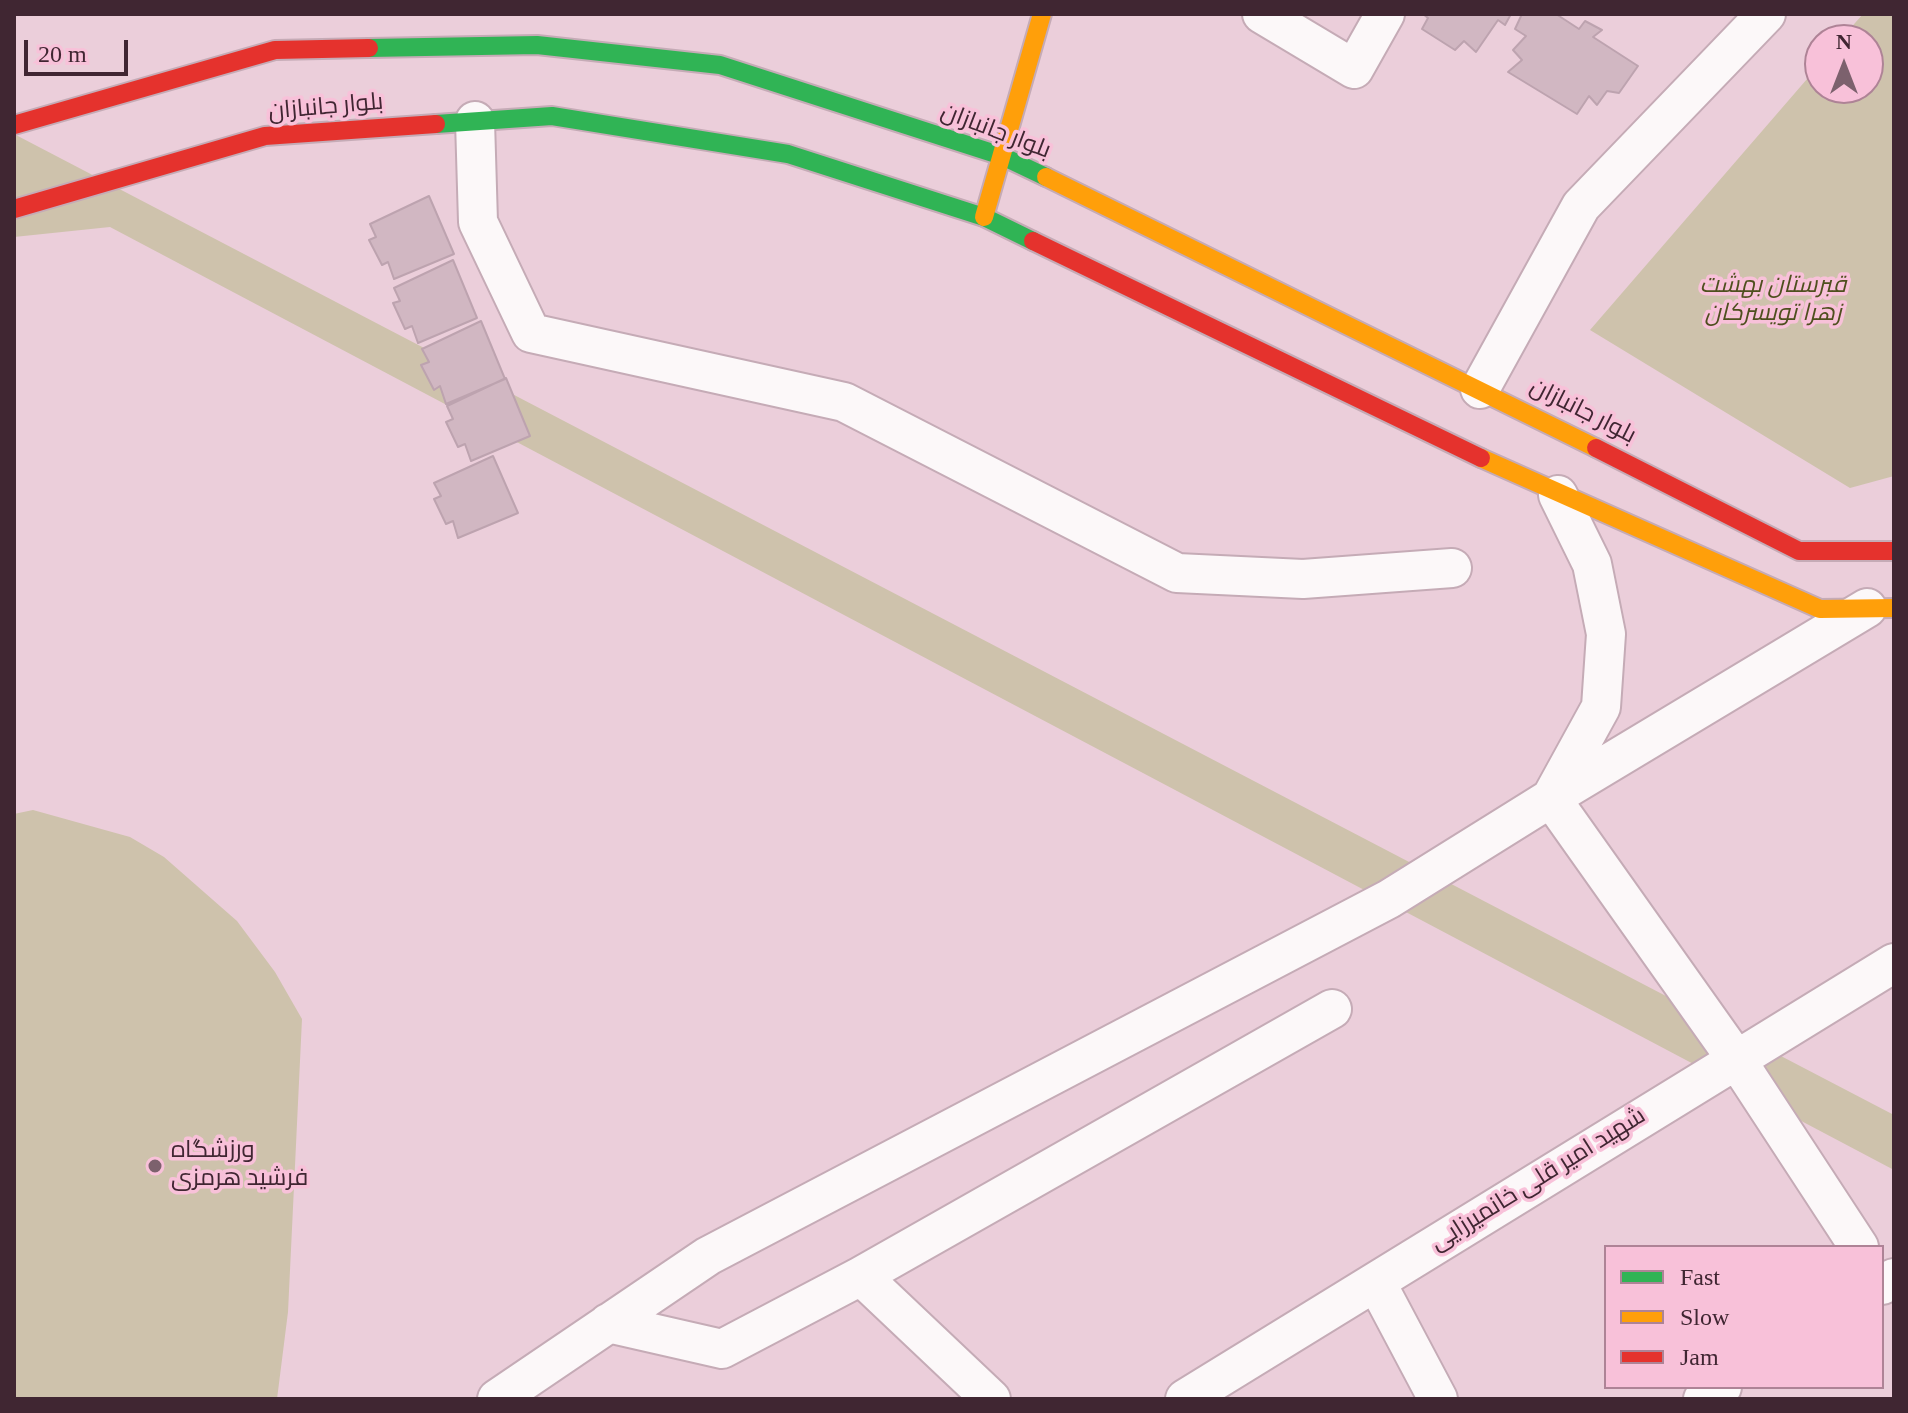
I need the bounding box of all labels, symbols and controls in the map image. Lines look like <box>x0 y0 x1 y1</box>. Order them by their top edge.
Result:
scale bar <box>28 24 132 74</box>
north arrow <box>1804 24 1884 104</box>
text: N <box>1836 29 1852 54</box>
text: 20 m <box>38 41 87 67</box>
street label: بلوار جانبازان <box>267 90 385 128</box>
street label: بلوار جانبازان <box>936 99 1054 167</box>
park label: قبرستان بهشت زهرا تویسرکان <box>1700 273 1846 329</box>
street label: بلوار جانبازان <box>1524 374 1640 452</box>
street label: شهید امیر قلی خانمیرزایی <box>1426 1103 1652 1259</box>
place label: ورزشگاه فرشید هرمزی <box>171 1138 308 1194</box>
marker: ورزشگاه فرشید هرمزی <box>146 1157 164 1175</box>
legend <box>1604 1245 1884 1389</box>
text: Fast <box>1680 1264 1720 1290</box>
text: Slow <box>1680 1304 1729 1330</box>
text: Jam <box>1680 1344 1719 1370</box>

